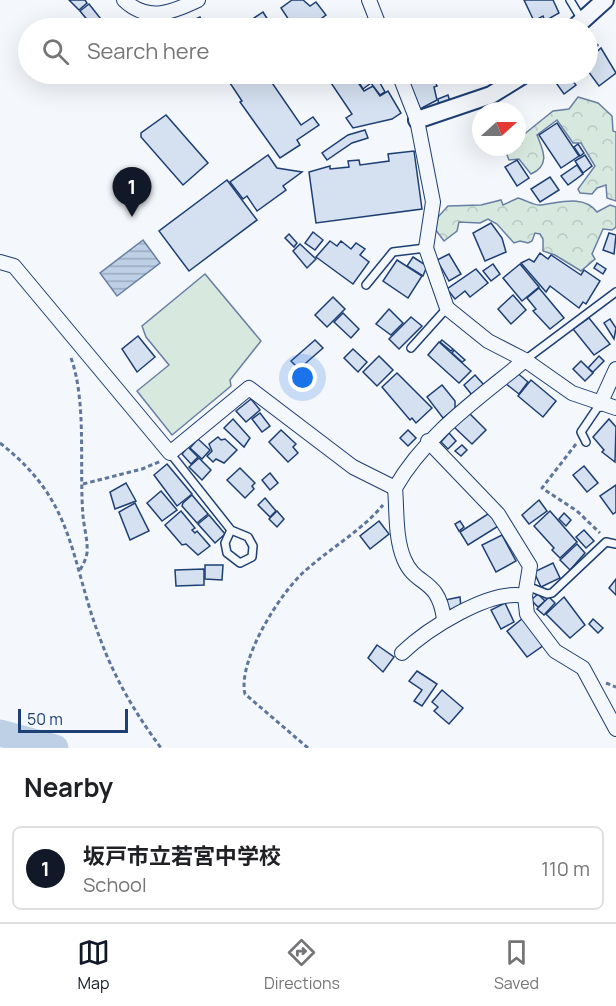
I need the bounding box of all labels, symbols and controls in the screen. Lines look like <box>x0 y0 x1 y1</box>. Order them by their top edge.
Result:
search box <box>18 18 598 84</box>
icon: search <box>39 35 72 68</box>
text: Search here <box>87 36 209 66</box>
north arrow <box>472 102 526 156</box>
pin: 1 <box>112 168 152 217</box>
your location <box>288 363 317 392</box>
scale bar <box>18 706 128 734</box>
text: 50 m <box>27 708 63 730</box>
text: Nearby <box>24 769 113 805</box>
text: 坂戸市立若宮中学校 <box>83 841 281 871</box>
text: 1 <box>41 855 50 882</box>
text: 110 m <box>541 855 590 882</box>
text: School <box>83 871 147 898</box>
tab: Map <box>77 936 110 994</box>
tab: Directions <box>264 936 340 994</box>
tab: Saved <box>494 936 539 994</box>

